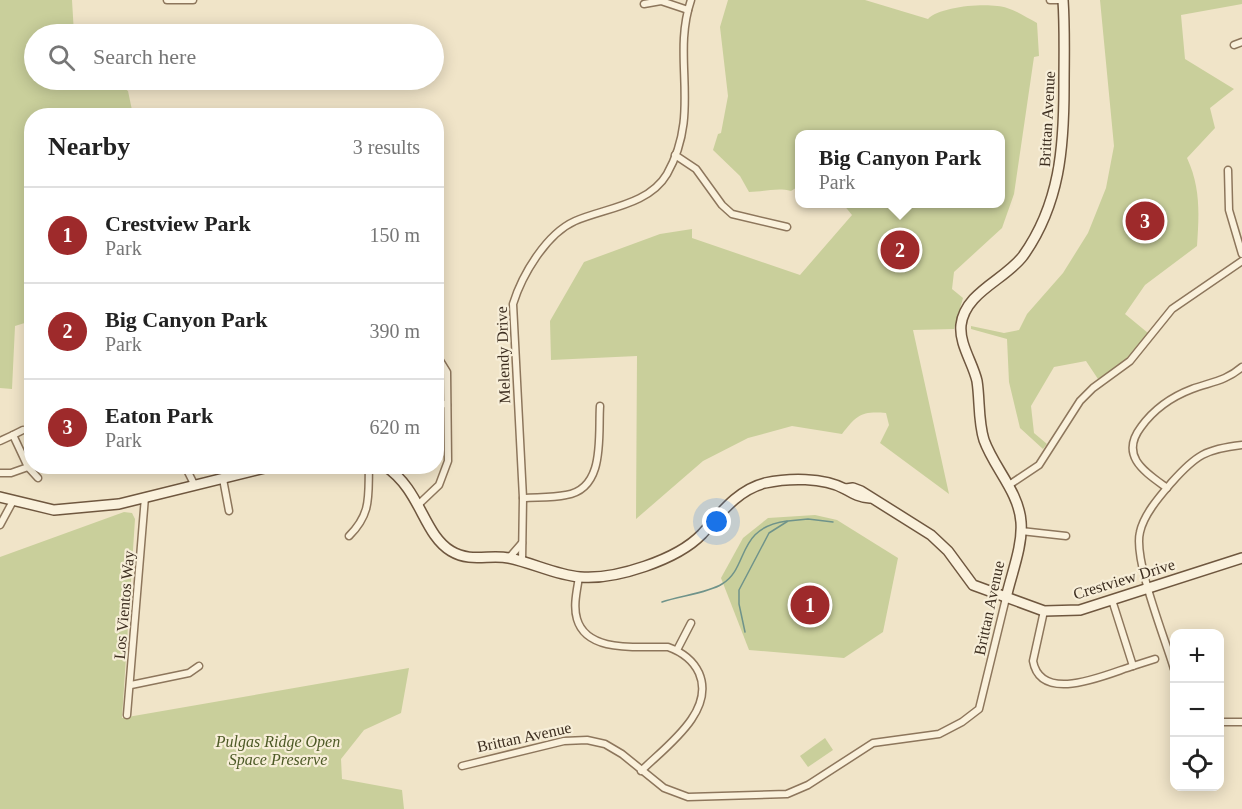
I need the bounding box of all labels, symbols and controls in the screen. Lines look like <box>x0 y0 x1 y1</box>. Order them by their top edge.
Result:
search box <box>24 24 444 90</box>
icon: search <box>45 41 78 74</box>
text: Search here <box>93 44 196 69</box>
street label: Brittan Avenue <box>1036 71 1058 167</box>
popup <box>795 130 1005 208</box>
text: Nearby <box>48 132 130 161</box>
text: 3 results <box>353 136 420 158</box>
text: Big Canyon Park <box>819 145 981 170</box>
text: Park <box>819 171 855 193</box>
pin: 3 <box>1126 198 1164 244</box>
text: Crestview Park <box>105 211 251 236</box>
text: 1 <box>63 224 73 246</box>
text: 150 m <box>369 224 420 246</box>
pin: 2 <box>880 228 920 272</box>
text: Park <box>105 237 142 259</box>
street label: Melendy Drive <box>493 306 514 404</box>
text: Big Canyon Park <box>105 307 268 332</box>
text: 2 <box>63 320 73 342</box>
text: 390 m <box>369 320 420 342</box>
text: Park <box>105 333 142 355</box>
text: Eaton Park <box>105 403 213 428</box>
text: 3 <box>63 416 73 438</box>
text: 620 m <box>369 416 420 438</box>
text: Park <box>105 429 142 451</box>
your location <box>702 507 731 536</box>
street label: Los Vientos Way <box>111 550 138 660</box>
street label: Crestview Drive <box>1071 555 1177 603</box>
street label: Brittan Avenue <box>971 559 1007 657</box>
pin: 1 <box>790 582 830 628</box>
map controls <box>1170 629 1224 791</box>
button: + <box>1170 629 1224 683</box>
button: − <box>1170 683 1224 737</box>
street label: Brittan Avenue <box>475 719 573 755</box>
park label: Pulgas Ridge Open Space Preserve <box>215 733 340 769</box>
button: locate <box>1170 737 1224 791</box>

